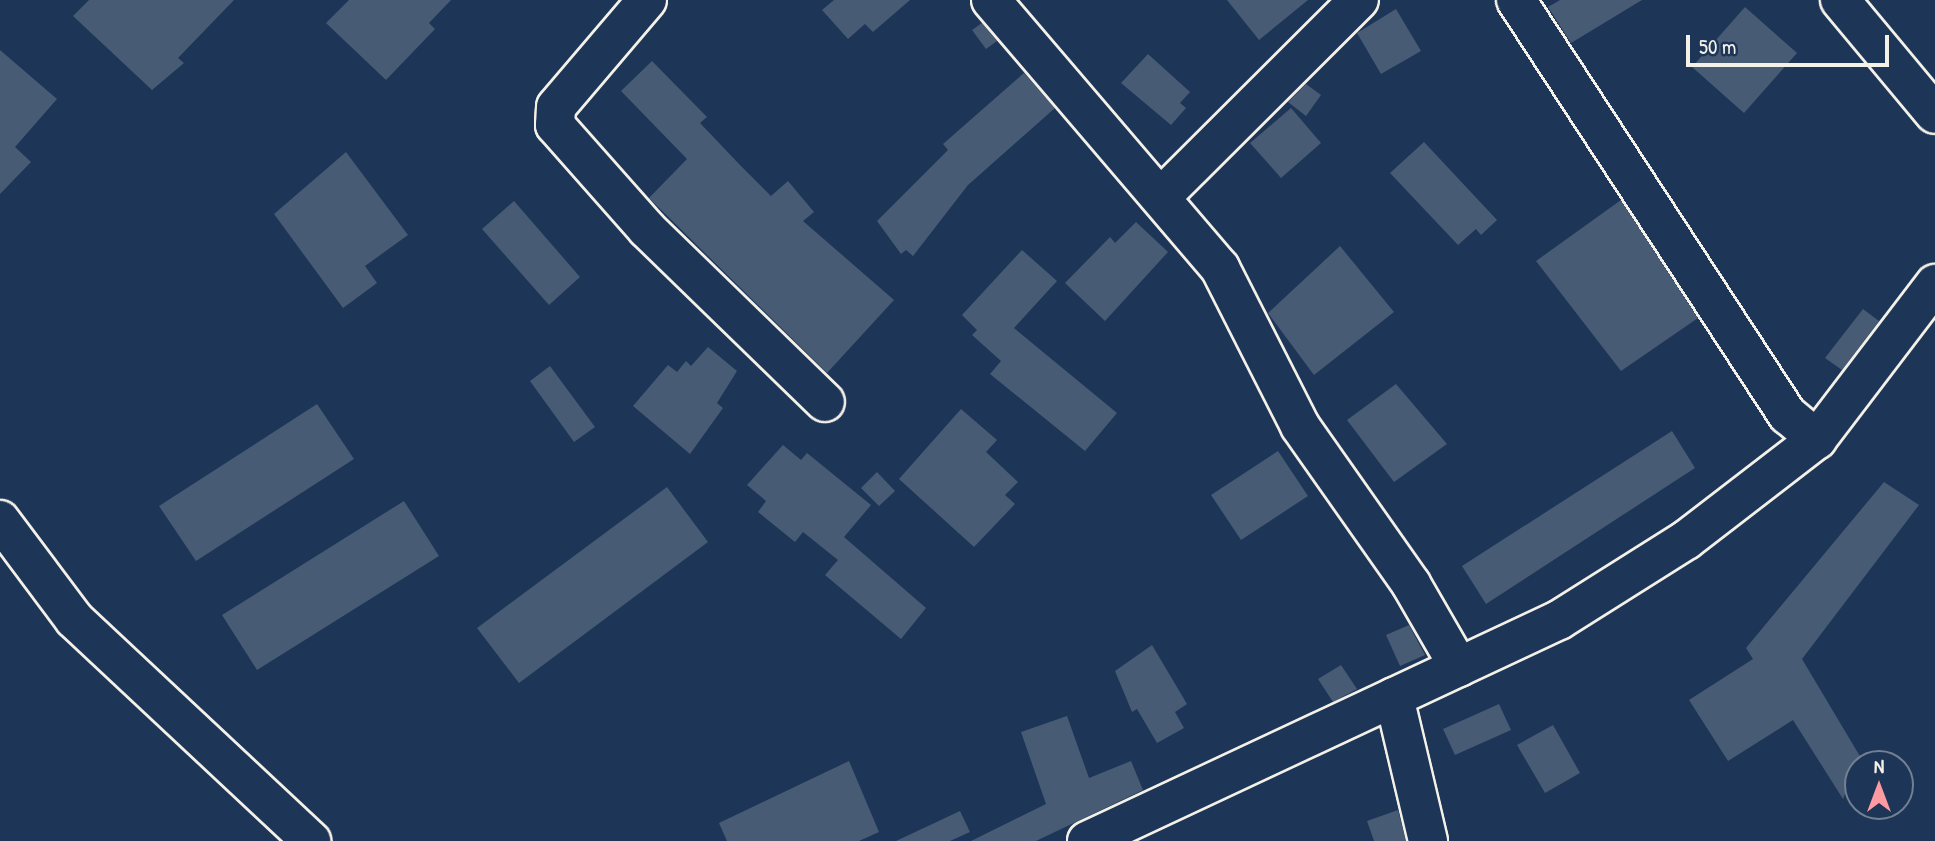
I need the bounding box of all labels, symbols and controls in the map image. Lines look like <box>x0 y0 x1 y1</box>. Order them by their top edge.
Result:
scale bar <box>1690 21 1893 65</box>
text: 50 m <box>1699 32 1736 61</box>
north arrow <box>1844 750 1914 820</box>
text: N <box>1874 753 1884 779</box>

